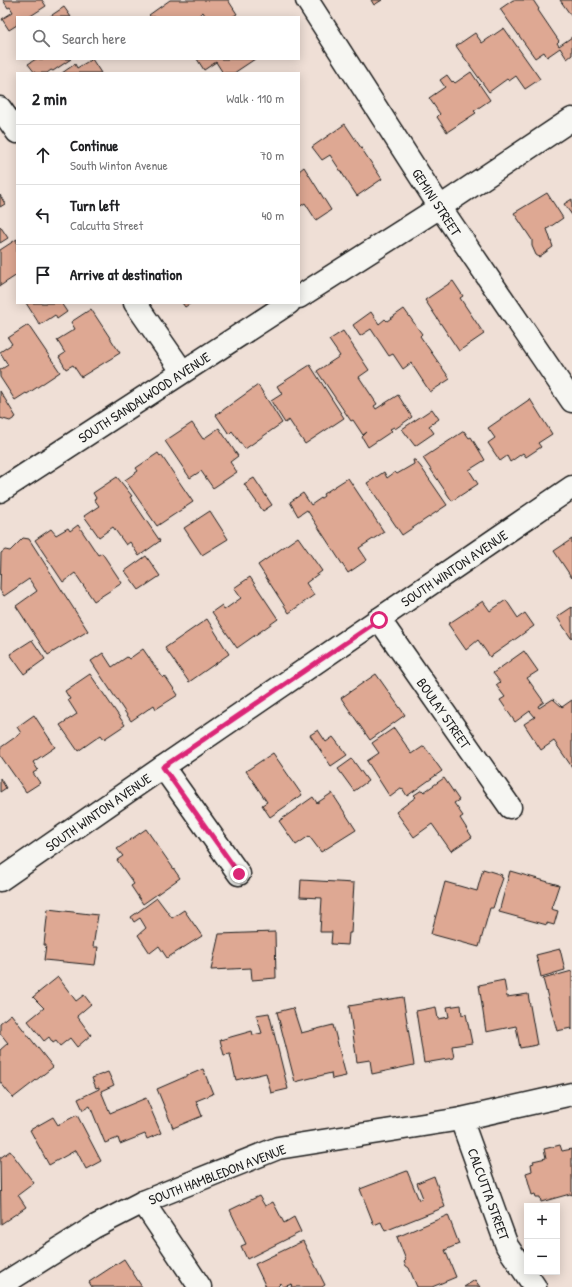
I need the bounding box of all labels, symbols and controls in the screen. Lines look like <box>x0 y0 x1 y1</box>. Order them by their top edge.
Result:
search box <box>16 16 300 60</box>
icon: search <box>30 27 52 49</box>
text: Search here <box>62 28 126 49</box>
text: 2 min <box>32 87 67 110</box>
text: Walk · 110 m <box>226 89 284 107</box>
text: Continue <box>70 135 118 156</box>
icon: ahead <box>32 144 54 166</box>
text: 70 m <box>260 146 284 164</box>
text: South Winton Avenue <box>70 156 168 174</box>
street label: GEMINI STREET <box>408 165 466 240</box>
text: Turn left <box>70 195 120 216</box>
icon: left <box>32 204 54 226</box>
text: 40 m <box>261 206 284 224</box>
text: Calcutta Street <box>70 216 143 234</box>
icon: arrive <box>32 264 54 286</box>
text: Arrive at destination <box>70 264 182 285</box>
street label: SOUTH SANDALWOOD AVENUE <box>74 347 214 447</box>
street label: SOUTH WINTON AVENUE <box>397 525 511 611</box>
route start <box>370 611 388 629</box>
street label: BOULAY STREET <box>413 674 476 753</box>
street label: SOUTH WINTON AVENUE <box>41 768 155 856</box>
route end <box>230 865 248 883</box>
street label: SOUTH HAMBLEDON AVENUE <box>146 1139 288 1209</box>
street label: CALCUTTA STREET <box>464 1145 515 1243</box>
map controls <box>524 1203 560 1275</box>
button: + <box>524 1203 560 1239</box>
button: − <box>524 1239 560 1275</box>

